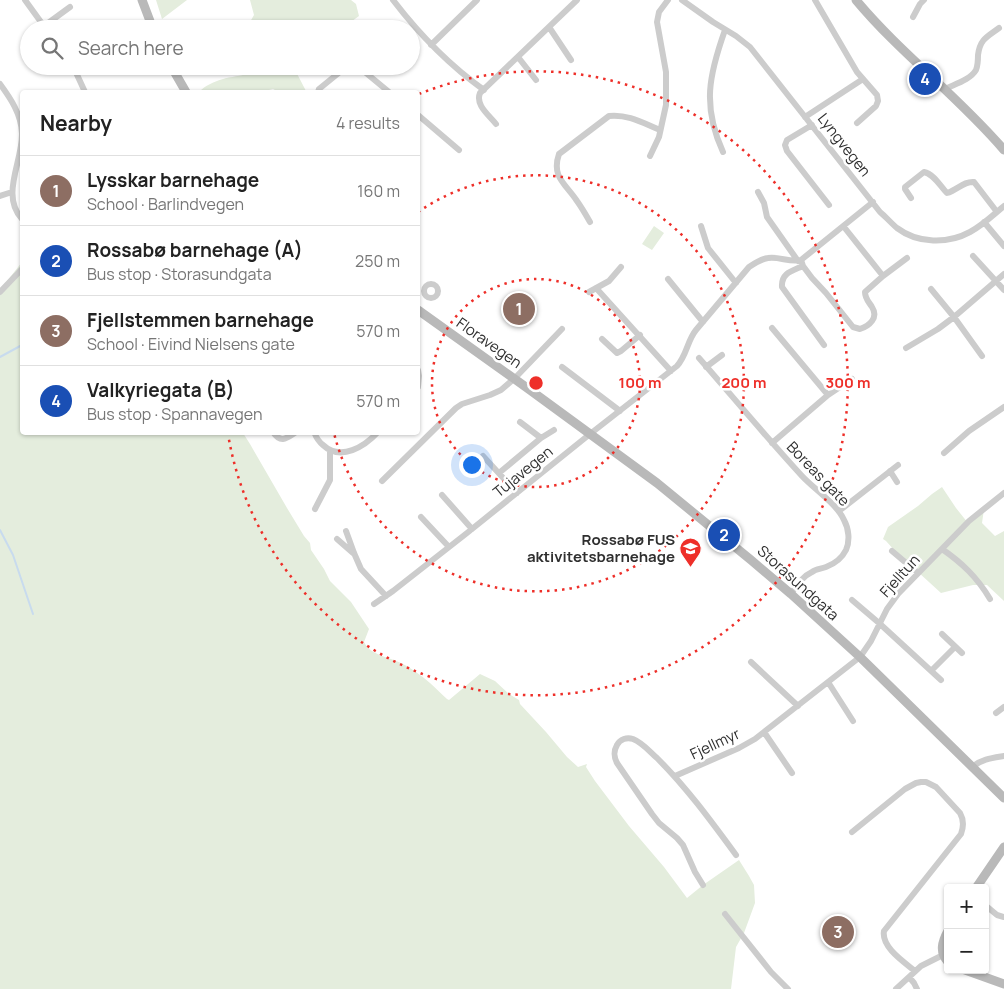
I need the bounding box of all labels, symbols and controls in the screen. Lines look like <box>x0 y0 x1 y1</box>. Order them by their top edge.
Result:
search box <box>20 20 420 75</box>
icon: search <box>38 34 66 62</box>
text: Search here <box>78 35 184 61</box>
pin: 4 <box>909 60 941 98</box>
text: Nearby <box>40 109 112 137</box>
street label: Lyngvegen <box>813 109 876 181</box>
text: 4 results <box>336 112 400 134</box>
text: Lysskar barnehage <box>87 167 259 193</box>
text: 1 <box>52 180 60 202</box>
text: 160 m <box>357 180 400 202</box>
text: School · Barlindvegen <box>87 193 244 215</box>
text: Rossabø barnehage (A) <box>87 237 303 263</box>
text: 2 <box>51 250 61 272</box>
text: 250 m <box>355 250 400 272</box>
text: Bus stop · Storasundgata <box>87 263 272 285</box>
pin: 1 <box>503 290 535 328</box>
text: Fjellstemmen barnehage <box>87 307 314 333</box>
street label: Floravegen <box>452 312 526 373</box>
text: 3 <box>51 320 61 342</box>
text: 570 m <box>356 320 400 342</box>
text: School · Eivind Nielsens gate <box>87 333 295 355</box>
text: 100 m <box>619 372 661 393</box>
text: 200 m <box>721 372 767 393</box>
text: 300 m <box>826 372 870 393</box>
centre of rings <box>527 374 545 392</box>
text: Valkyriegata (B) <box>87 377 235 403</box>
text: 4 <box>51 390 61 412</box>
text: 570 m <box>356 390 400 412</box>
text: Bus stop · Spannavegen <box>87 403 262 425</box>
street label: Boreas gate <box>782 437 855 511</box>
street label: Tujavegen <box>488 441 557 502</box>
your location <box>459 452 485 478</box>
pin: 2 <box>708 516 740 554</box>
place label: Rossabø FUS aktivitetsbarnehage <box>527 529 675 567</box>
school or university icon: Rossabø FUS aktivitetsbarnehage <box>679 537 703 568</box>
street label: Storasundgata <box>753 540 844 625</box>
street label: Fjelltun <box>875 550 925 602</box>
street label: Fjellmyr <box>686 723 744 764</box>
map controls <box>944 884 989 974</box>
button: + <box>944 884 989 929</box>
pin: 3 <box>822 913 854 951</box>
button: − <box>944 929 989 974</box>

